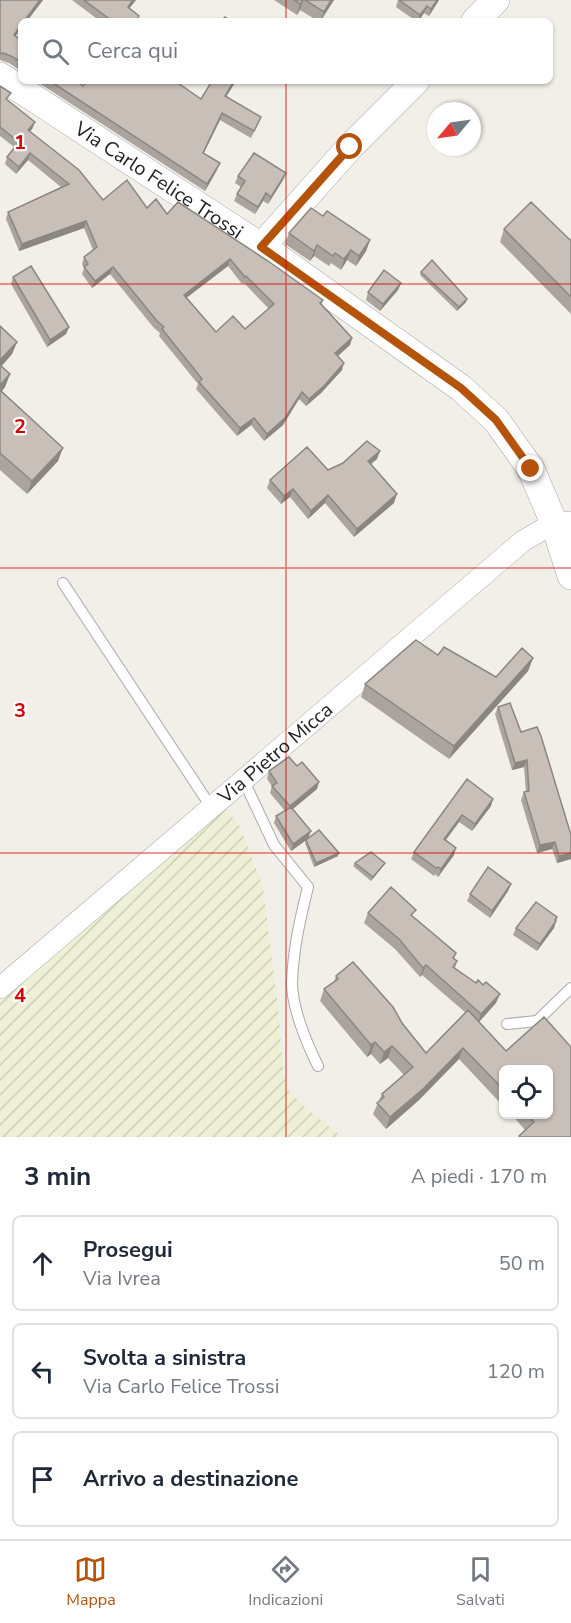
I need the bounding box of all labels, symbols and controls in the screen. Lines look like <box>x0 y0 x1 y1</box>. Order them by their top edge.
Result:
search box <box>18 18 553 84</box>
icon: search <box>39 35 72 68</box>
text: Cerca qui <box>87 36 178 66</box>
north arrow <box>427 102 481 156</box>
street label: Via Carlo Felice Trossi <box>68 115 248 245</box>
text: 1 <box>14 129 26 156</box>
route start <box>336 133 362 159</box>
text: 2 <box>14 413 26 440</box>
route end <box>517 455 543 481</box>
street label: Via Pietro Micca <box>212 696 339 811</box>
text: 3 <box>14 697 26 724</box>
text: 4 <box>14 982 26 1009</box>
map controls <box>499 1065 553 1119</box>
button: locate <box>499 1065 553 1119</box>
text: 3 min <box>24 1159 91 1194</box>
text: A piedi · 170 m <box>411 1163 547 1190</box>
text: Prosegui <box>83 1235 173 1265</box>
icon: ahead <box>26 1247 59 1280</box>
text: 50 m <box>499 1250 545 1277</box>
text: Via Ivrea <box>83 1265 161 1292</box>
text: Svolta a sinistra <box>83 1343 246 1373</box>
icon: left <box>26 1355 59 1388</box>
text: 120 m <box>487 1358 545 1385</box>
text: Via Carlo Felice Trossi <box>83 1373 279 1400</box>
icon: arrive <box>26 1463 59 1496</box>
text: Arrivo a destinazione <box>83 1464 298 1494</box>
tab: Mappa <box>66 1553 116 1611</box>
tab: Indicazioni <box>248 1553 323 1611</box>
tab: Salvati <box>456 1553 505 1611</box>

